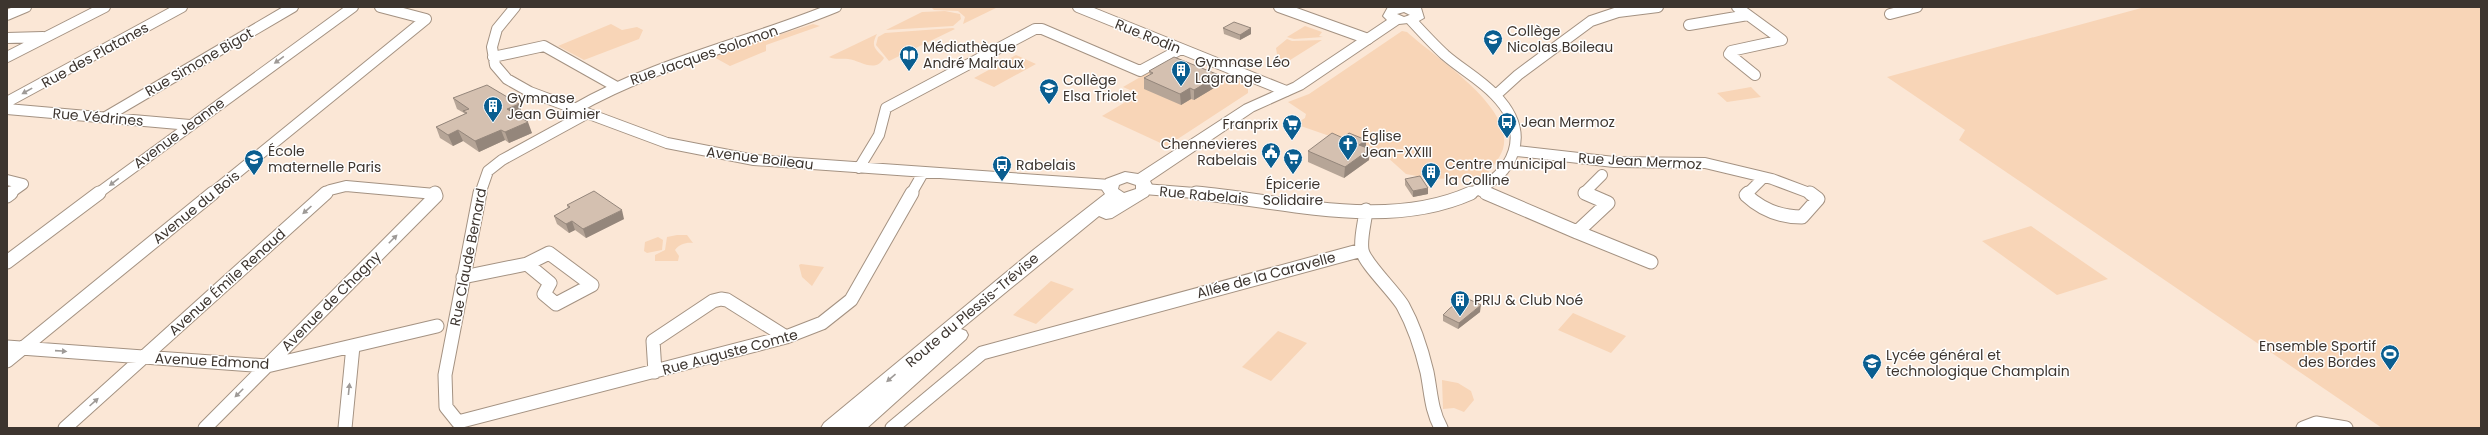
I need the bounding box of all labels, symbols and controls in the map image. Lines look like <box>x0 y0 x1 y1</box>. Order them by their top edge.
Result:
street label: Rue Rodin <box>1112 14 1184 58</box>
street label: Rue des Platanes <box>38 17 152 93</box>
street label: Rue Jacques Solomon <box>627 20 781 90</box>
place label: Collège Nicolas Boileau <box>1507 21 1613 57</box>
street label: Rue Simone Bigot <box>141 23 257 101</box>
school or university icon: Collège Nicolas Boileau <box>1482 28 1504 56</box>
place label: Médiathèque André Malraux <box>923 37 1024 73</box>
library icon: Médiathèque André Malraux <box>898 44 920 72</box>
place label: Gymnase Léo Lagrange <box>1195 52 1290 88</box>
one-way arrow <box>274 56 285 64</box>
building icon: Gymnase Léo Lagrange <box>1170 59 1192 87</box>
place label: Collège Elsa Triolet <box>1063 70 1137 106</box>
school or university icon: Collège Elsa Triolet <box>1038 77 1060 105</box>
one-way arrow <box>21 88 33 95</box>
place label: Gymnase Jean Guimier <box>507 88 600 124</box>
street label: Avenue Jeanne <box>129 93 229 173</box>
building icon: Gymnase Jean Guimier <box>482 95 504 123</box>
street label: Rue Védrines <box>52 103 144 131</box>
bus stop icon: Jean Mermoz <box>1496 111 1518 139</box>
place label: Jean Mermoz <box>1521 112 1615 132</box>
supermarket icon: Franprix <box>1281 113 1303 141</box>
place label: Franprix <box>1222 114 1278 134</box>
place label: Église Jean-XXIII <box>1362 126 1432 162</box>
church icon: Église Jean-XXIII <box>1337 133 1359 161</box>
place label: Chennevieres Rabelais <box>1161 134 1257 170</box>
place label: École maternelle Paris <box>268 141 381 177</box>
public building icon: Chennevieres Rabelais <box>1260 141 1282 169</box>
street label: Avenue Boileau <box>705 142 815 174</box>
supermarket icon: Épicerie Solidaire <box>1282 147 1304 175</box>
school or university icon: École maternelle Paris <box>243 148 265 176</box>
street label: Rue Jean Mermoz <box>1578 148 1702 174</box>
bus stop icon: Rabelais <box>991 154 1013 182</box>
place label: Centre municipal la Colline <box>1445 154 1566 190</box>
place label: Rabelais <box>1016 155 1076 175</box>
building icon: Centre municipal la Colline <box>1420 161 1442 189</box>
street label: Avenue du Bois <box>148 166 244 248</box>
place label: Épicerie Solidaire <box>1263 174 1323 210</box>
one-way arrow <box>108 178 119 186</box>
street label: Rue Rabelais <box>1158 181 1250 209</box>
street label: Rue Claude Bernard <box>445 186 491 328</box>
one-way arrow <box>302 205 312 215</box>
street label: Avenue Émile Renaud <box>164 224 290 340</box>
one-way arrow <box>388 234 398 244</box>
street label: Avenue de Chagny <box>277 247 385 355</box>
street label: Allée de la Caravelle <box>1194 247 1338 303</box>
street label: Route du Plessis-Trévise <box>901 248 1043 372</box>
building icon: PRIJ & Club Noé <box>1449 289 1471 317</box>
place label: PRIJ & Club Noé <box>1474 290 1584 310</box>
street label: Rue Auguste Comte <box>660 324 800 380</box>
place label: Ensemble Sportif des Bordes <box>2259 336 2376 372</box>
sports icon: Ensemble Sportif des Bordes <box>2379 343 2401 371</box>
place label: Lycée général et technologique Champlain <box>1886 345 2070 381</box>
one-way arrow <box>55 348 67 355</box>
street label: Avenue Edmond <box>154 348 270 374</box>
school or university icon: Lycée général et technologique Champlain <box>1861 352 1883 380</box>
one-way arrow <box>886 373 896 382</box>
one-way arrow <box>345 383 352 395</box>
one-way arrow <box>234 389 244 398</box>
one-way arrow <box>89 397 99 407</box>

